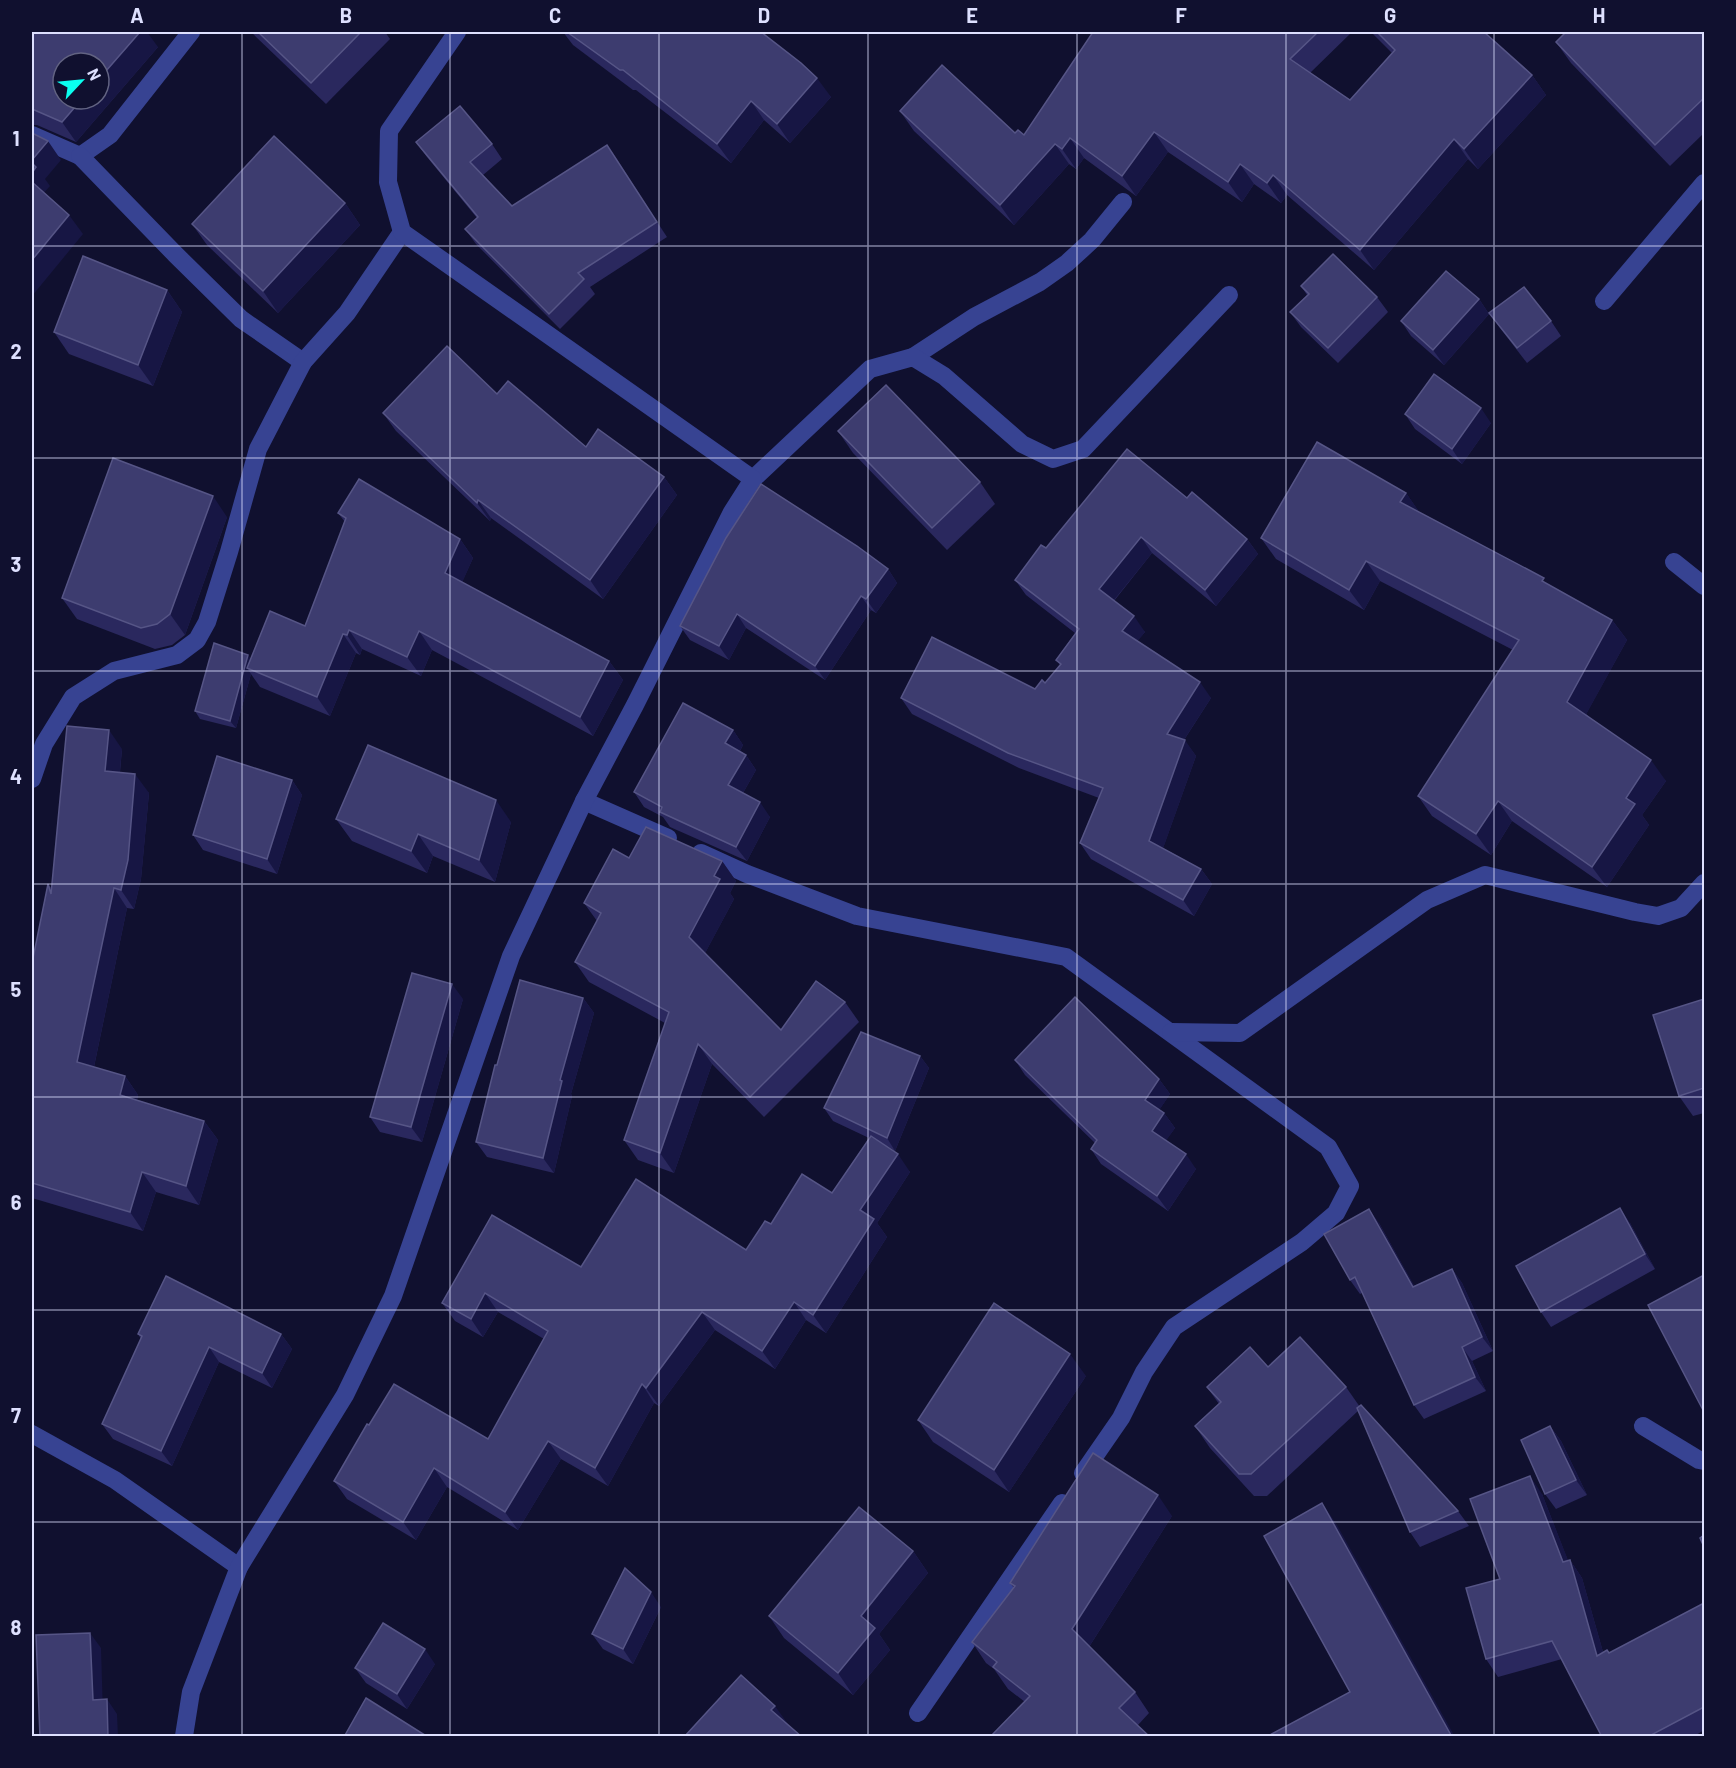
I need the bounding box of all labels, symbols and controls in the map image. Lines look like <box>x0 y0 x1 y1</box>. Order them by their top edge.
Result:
text: A <box>130 3 144 27</box>
text: B <box>340 3 352 27</box>
text: C <box>549 3 561 27</box>
text: D <box>758 3 770 27</box>
text: E <box>966 3 978 27</box>
text: F <box>1175 3 1187 27</box>
text: G <box>1384 3 1396 27</box>
text: H <box>1593 3 1605 27</box>
north arrow <box>51 51 111 111</box>
text: N <box>84 65 106 83</box>
text: 1 <box>12 126 20 150</box>
text: 2 <box>10 339 22 363</box>
text: 3 <box>11 552 21 576</box>
text: 4 <box>10 764 22 788</box>
text: 5 <box>11 977 22 1001</box>
text: 6 <box>11 1190 22 1214</box>
text: 7 <box>11 1403 21 1427</box>
text: 8 <box>11 1615 22 1639</box>

